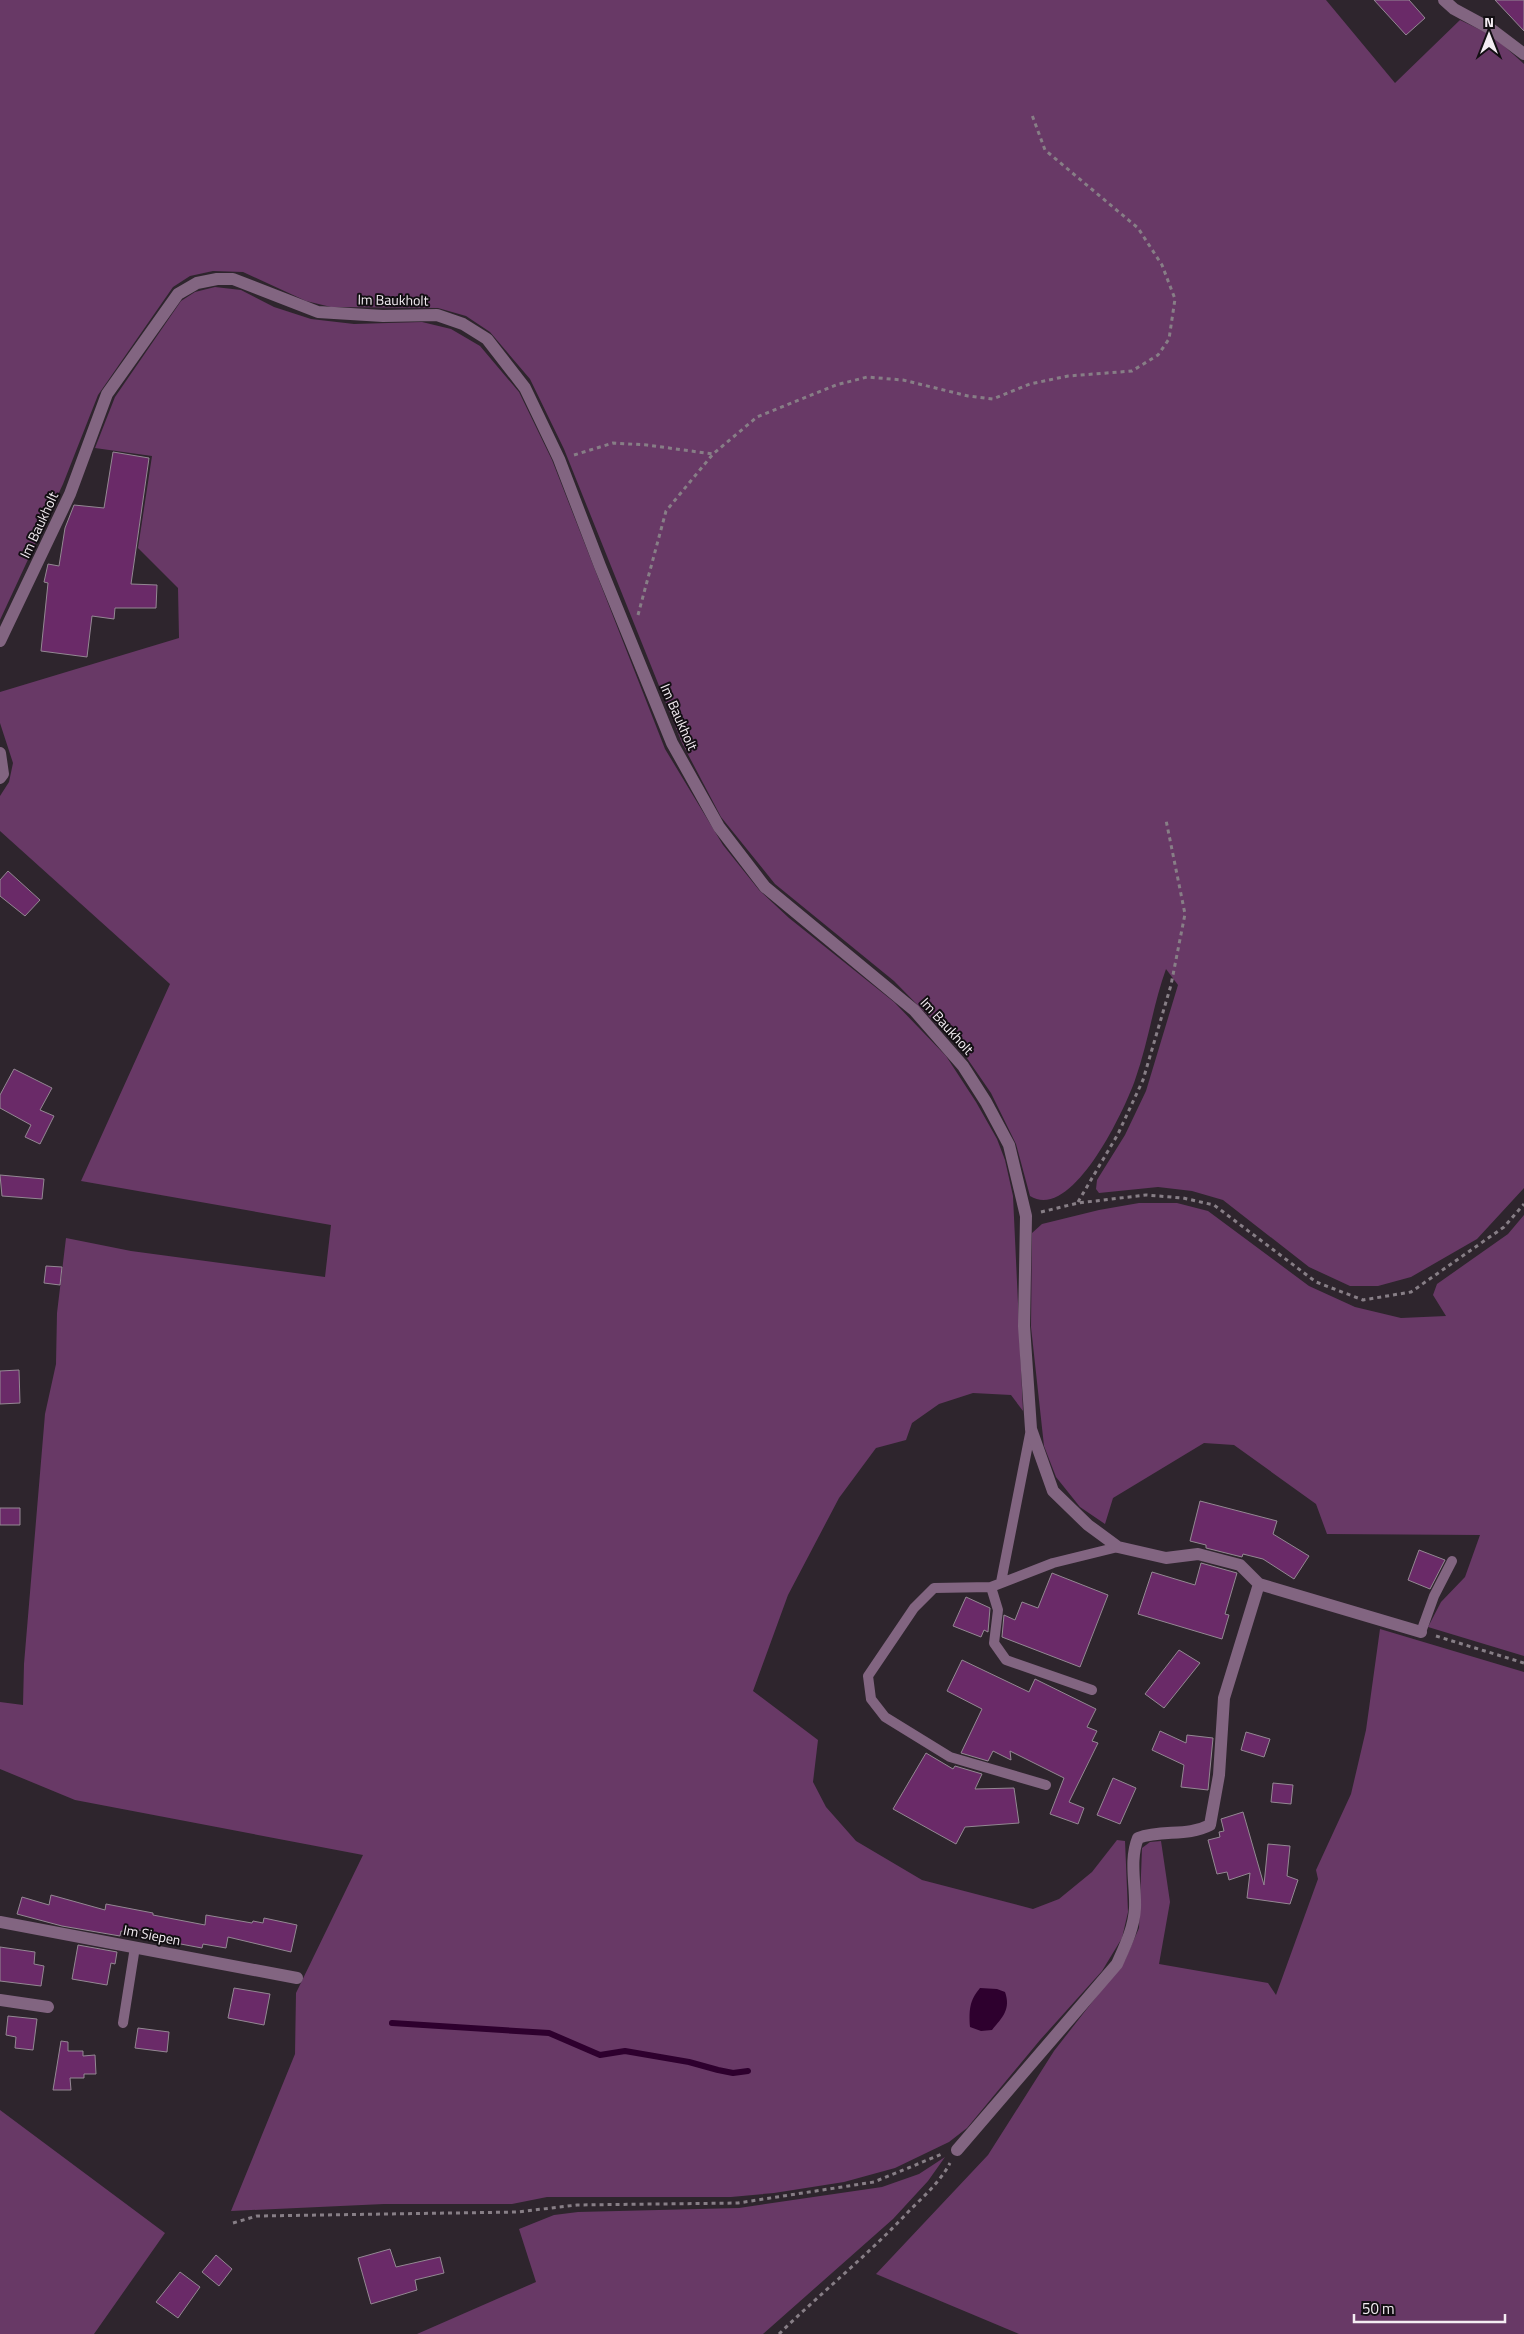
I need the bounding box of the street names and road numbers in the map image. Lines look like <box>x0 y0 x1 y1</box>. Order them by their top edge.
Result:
street label: Im Baukholt <box>357 288 429 311</box>
street label: Im Baukholt <box>14 488 63 561</box>
street label: Im Baukholt <box>655 680 704 754</box>
street label: Im Baukholt <box>916 992 979 1059</box>
street label: Im Siepen <box>122 1919 183 1950</box>

